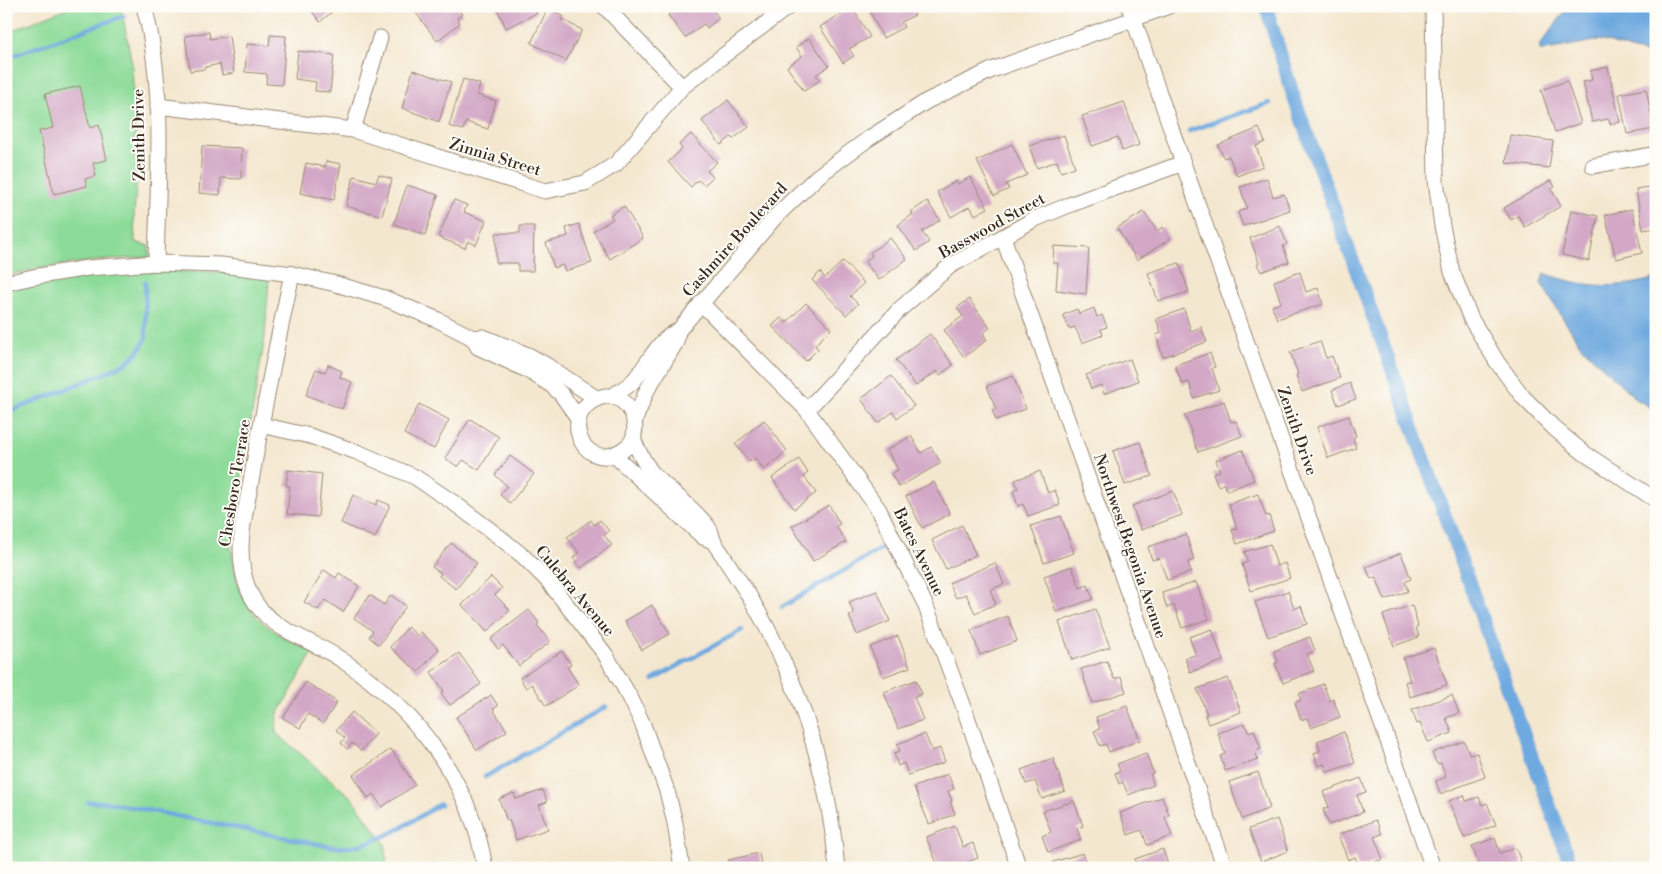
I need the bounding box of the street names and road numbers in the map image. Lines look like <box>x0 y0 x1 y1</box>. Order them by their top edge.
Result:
street label: Zenith Drive <box>128 89 150 181</box>
street label: Zinnia Street <box>447 134 544 181</box>
street label: Cashmire Boulevard <box>678 179 792 301</box>
street label: Basswood Street <box>935 188 1049 264</box>
street label: Zenith Drive <box>1272 384 1322 478</box>
street label: Chesboro Terrace <box>215 418 255 548</box>
street label: Northwest Begonia Avenue <box>1089 451 1171 641</box>
street label: Bates Avenue <box>889 504 949 600</box>
street label: Culebra Avenue <box>531 541 619 641</box>

